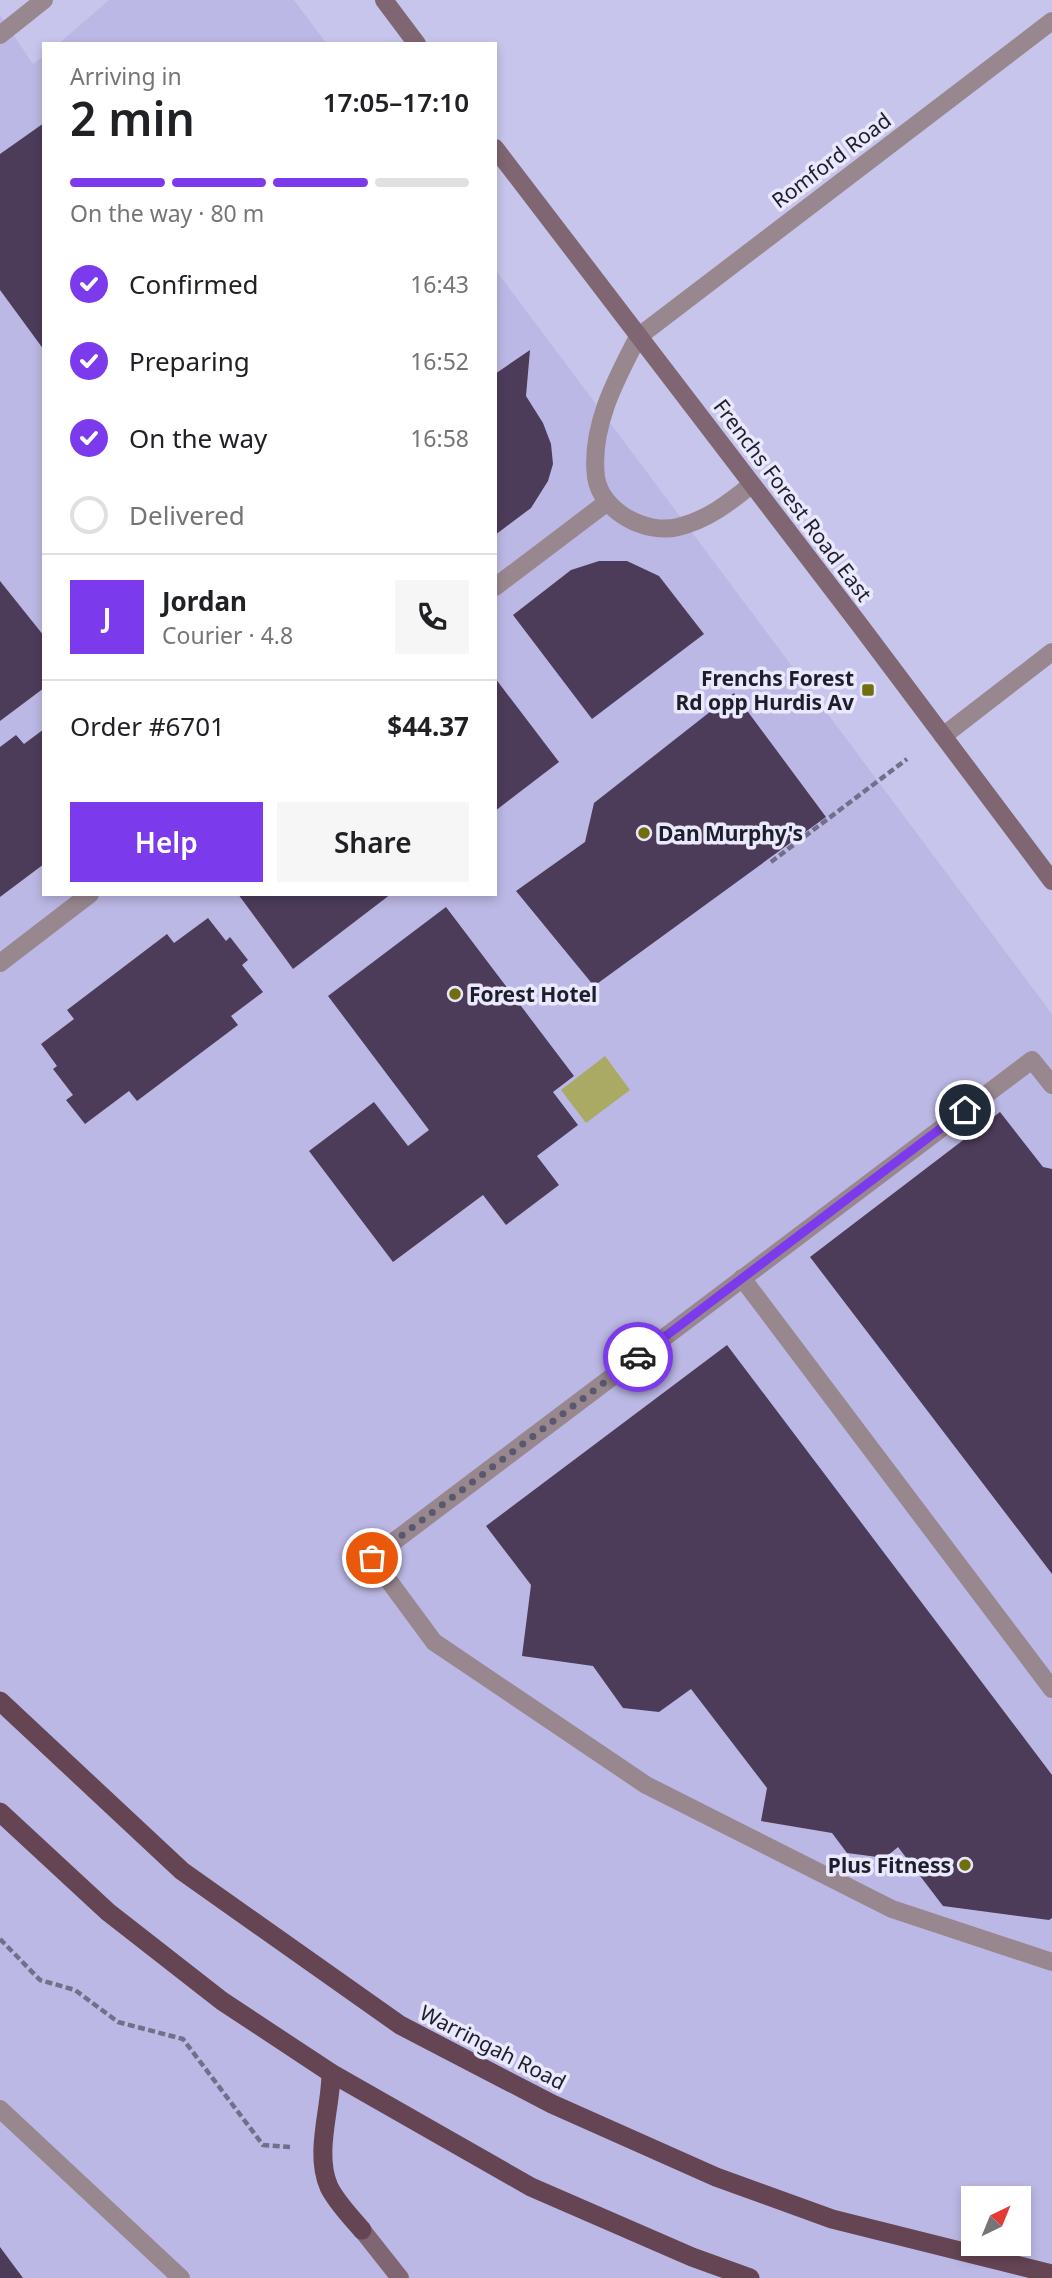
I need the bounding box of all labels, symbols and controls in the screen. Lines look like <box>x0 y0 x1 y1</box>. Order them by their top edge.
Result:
text: Arriving in <box>70 60 182 92</box>
text: 17:05–17:10 <box>323 84 469 120</box>
text: 2 min <box>70 87 195 149</box>
street label: Romford Road <box>766 106 896 214</box>
text: On the way · 80 m <box>70 197 264 229</box>
icon: check <box>70 265 108 303</box>
text: Confirmed <box>129 266 259 302</box>
text: 16:43 <box>410 268 469 300</box>
icon: check <box>70 342 108 380</box>
text: Preparing <box>129 343 250 379</box>
text: 16:52 <box>410 345 469 377</box>
street label: Frenchs Forest Road East <box>708 393 879 607</box>
icon: check <box>70 419 108 457</box>
text: On the way <box>129 420 267 456</box>
text: 16:58 <box>410 422 469 454</box>
text: Delivered <box>129 497 245 533</box>
button: phone <box>395 580 469 654</box>
text: Jordan <box>162 583 247 619</box>
text: J <box>103 599 111 635</box>
text: Courier · 4.8 <box>162 619 293 651</box>
place label: Frenchs Forest Rd opp Hurdis Av <box>676 664 854 716</box>
marker: Frenchs Forest Rd opp Hurdis Av <box>860 682 876 698</box>
text: Order #6701 <box>70 708 225 744</box>
text: $44.37 <box>387 708 469 744</box>
button: Help <box>70 802 263 882</box>
button: Share <box>277 802 469 882</box>
place label: Dan Murphy's <box>658 819 803 847</box>
marker: Dan Murphy's <box>636 825 652 841</box>
place label: Forest Hotel <box>469 980 597 1008</box>
marker: Forest Hotel <box>447 986 463 1002</box>
pin <box>935 1080 995 1140</box>
icon: home <box>946 1091 984 1129</box>
courier <box>603 1322 673 1392</box>
icon: car <box>619 1338 657 1376</box>
pin <box>342 1528 402 1588</box>
icon: bag <box>353 1539 391 1577</box>
place label: Plus Fitness <box>828 1851 951 1879</box>
marker: Plus Fitness <box>957 1857 973 1873</box>
street label: Warringah Road <box>415 1998 571 2096</box>
north arrow <box>961 2186 1031 2256</box>
map controls <box>961 2186 1031 2256</box>

